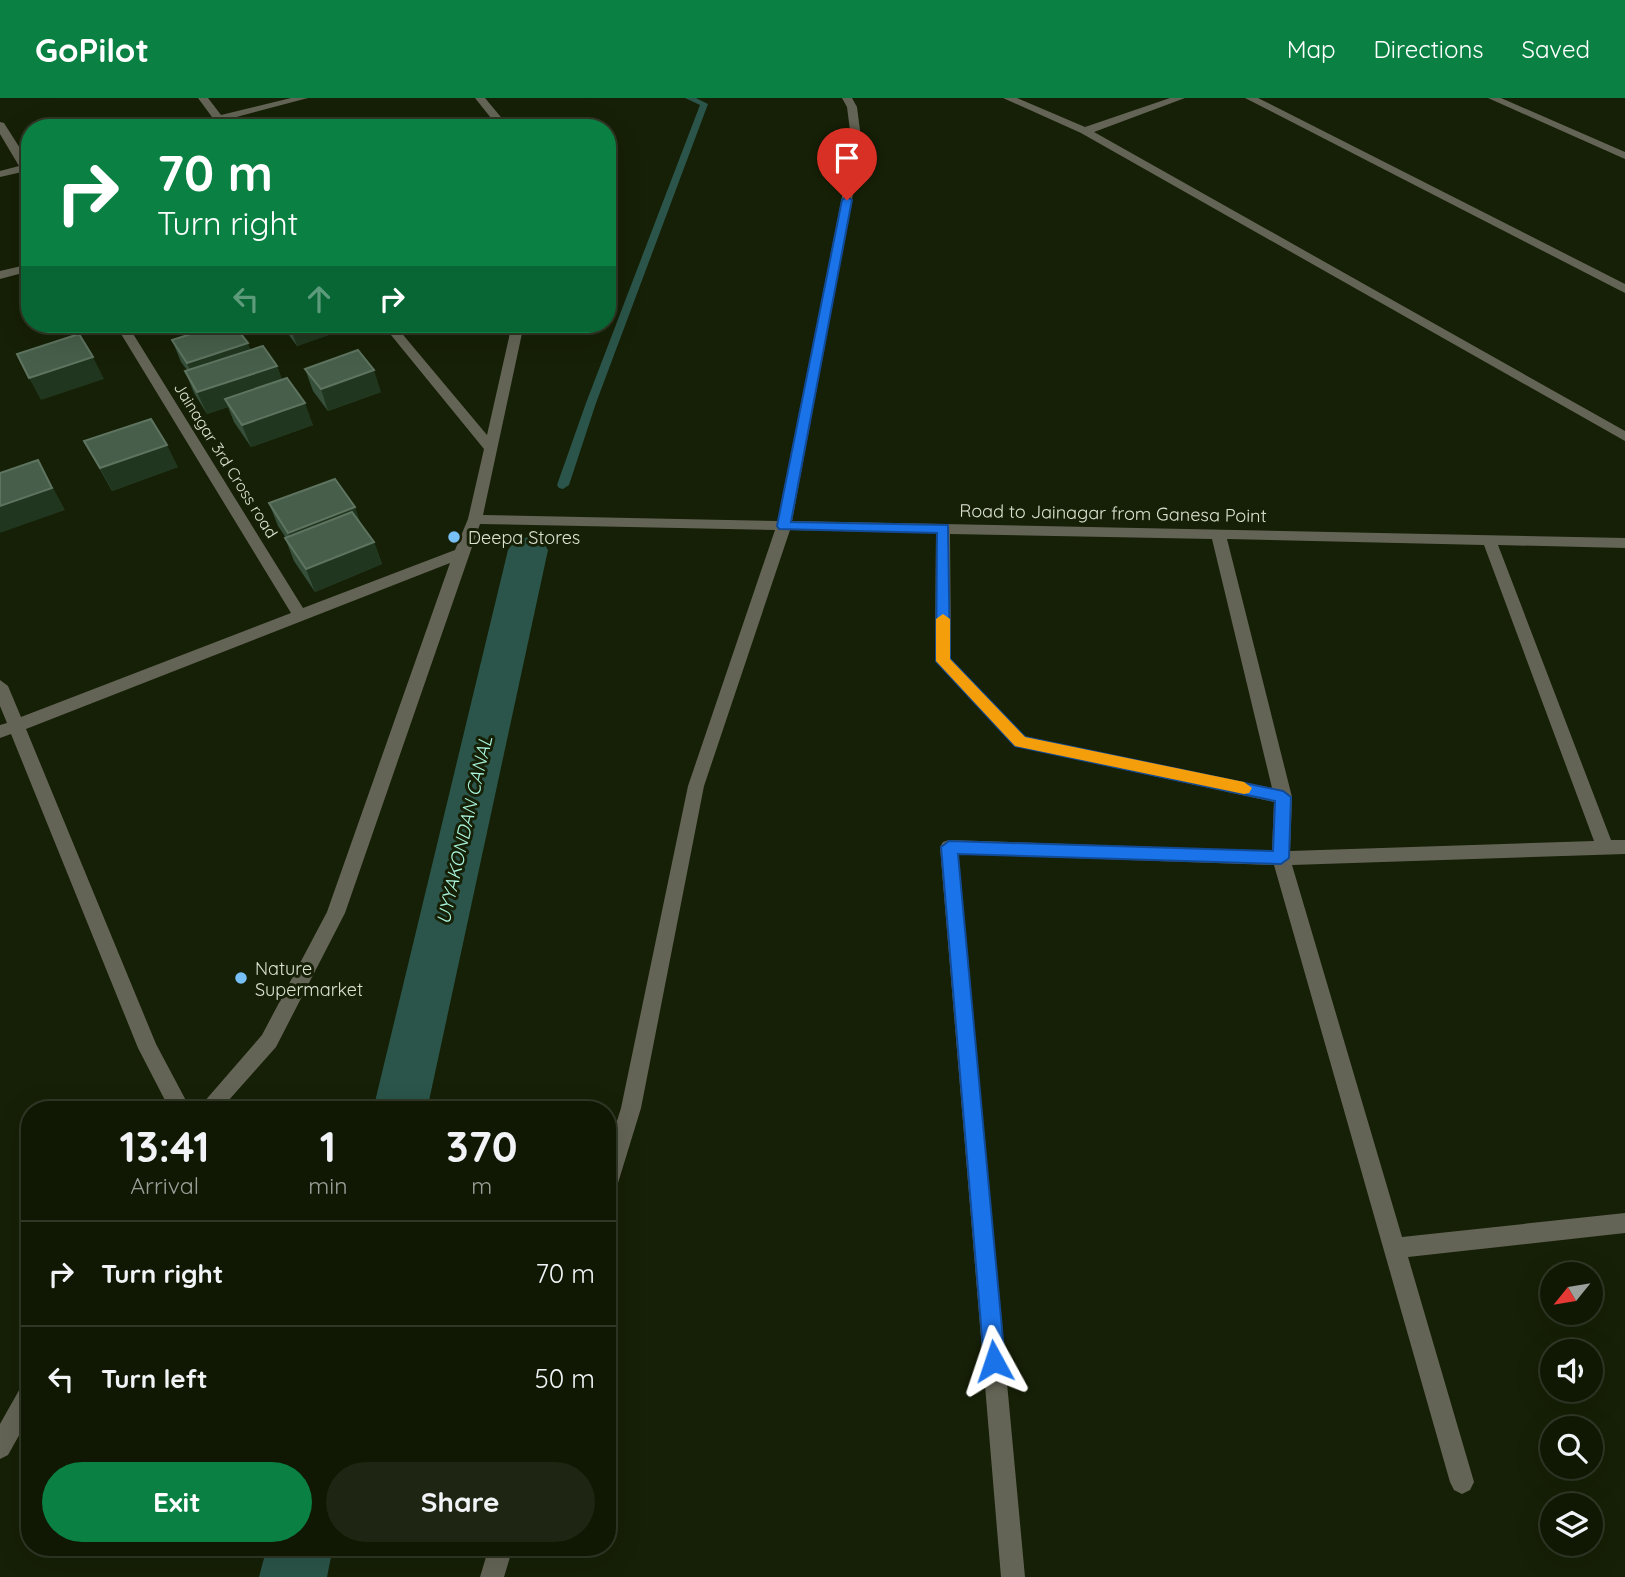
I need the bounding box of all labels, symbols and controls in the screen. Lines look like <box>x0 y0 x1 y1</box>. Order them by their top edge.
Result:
text: GoPilot <box>35 29 149 70</box>
text: Map <box>1287 34 1336 64</box>
text: Directions <box>1374 34 1484 64</box>
text: Saved <box>1522 34 1590 64</box>
pin <box>817 128 877 200</box>
icon: arrive <box>828 139 866 177</box>
text: 70 m <box>157 142 273 203</box>
icon: right <box>42 147 133 238</box>
text: Turn right <box>157 203 298 243</box>
icon: left <box>227 280 265 318</box>
icon: ahead <box>300 280 338 318</box>
icon: right <box>373 280 411 318</box>
street label: Jainagar 3rd Cross road <box>170 378 282 542</box>
street label: Road to Jainagar from Ganesa Point <box>959 499 1267 527</box>
place label: Deepa Stores <box>468 526 580 549</box>
marker: Deepa Stores <box>446 529 462 545</box>
water label: UYYAKONDAN CANAL <box>431 734 497 926</box>
place label: Nature Supermarket <box>255 957 363 1001</box>
marker: Nature Supermarket <box>233 970 249 986</box>
text: 13:41 <box>120 1120 210 1173</box>
text: 1 <box>320 1120 336 1173</box>
text: 370 <box>446 1120 517 1173</box>
text: Arrival <box>130 1171 199 1200</box>
text: min <box>308 1171 347 1200</box>
text: m <box>471 1171 492 1200</box>
icon: right <box>42 1255 80 1293</box>
text: Turn right <box>101 1257 223 1290</box>
text: 70 m <box>535 1257 595 1290</box>
north arrow <box>1540 1262 1603 1325</box>
map controls <box>1540 1262 1603 1556</box>
position arrow <box>957 1324 1031 1398</box>
button: sound <box>1540 1339 1603 1402</box>
icon: left <box>42 1360 80 1398</box>
text: Turn left <box>101 1362 208 1395</box>
text: 50 m <box>535 1362 595 1395</box>
button: search <box>1540 1416 1603 1479</box>
button: Exit <box>42 1462 312 1542</box>
button: Share <box>326 1462 595 1542</box>
button: layers <box>1540 1493 1603 1556</box>

